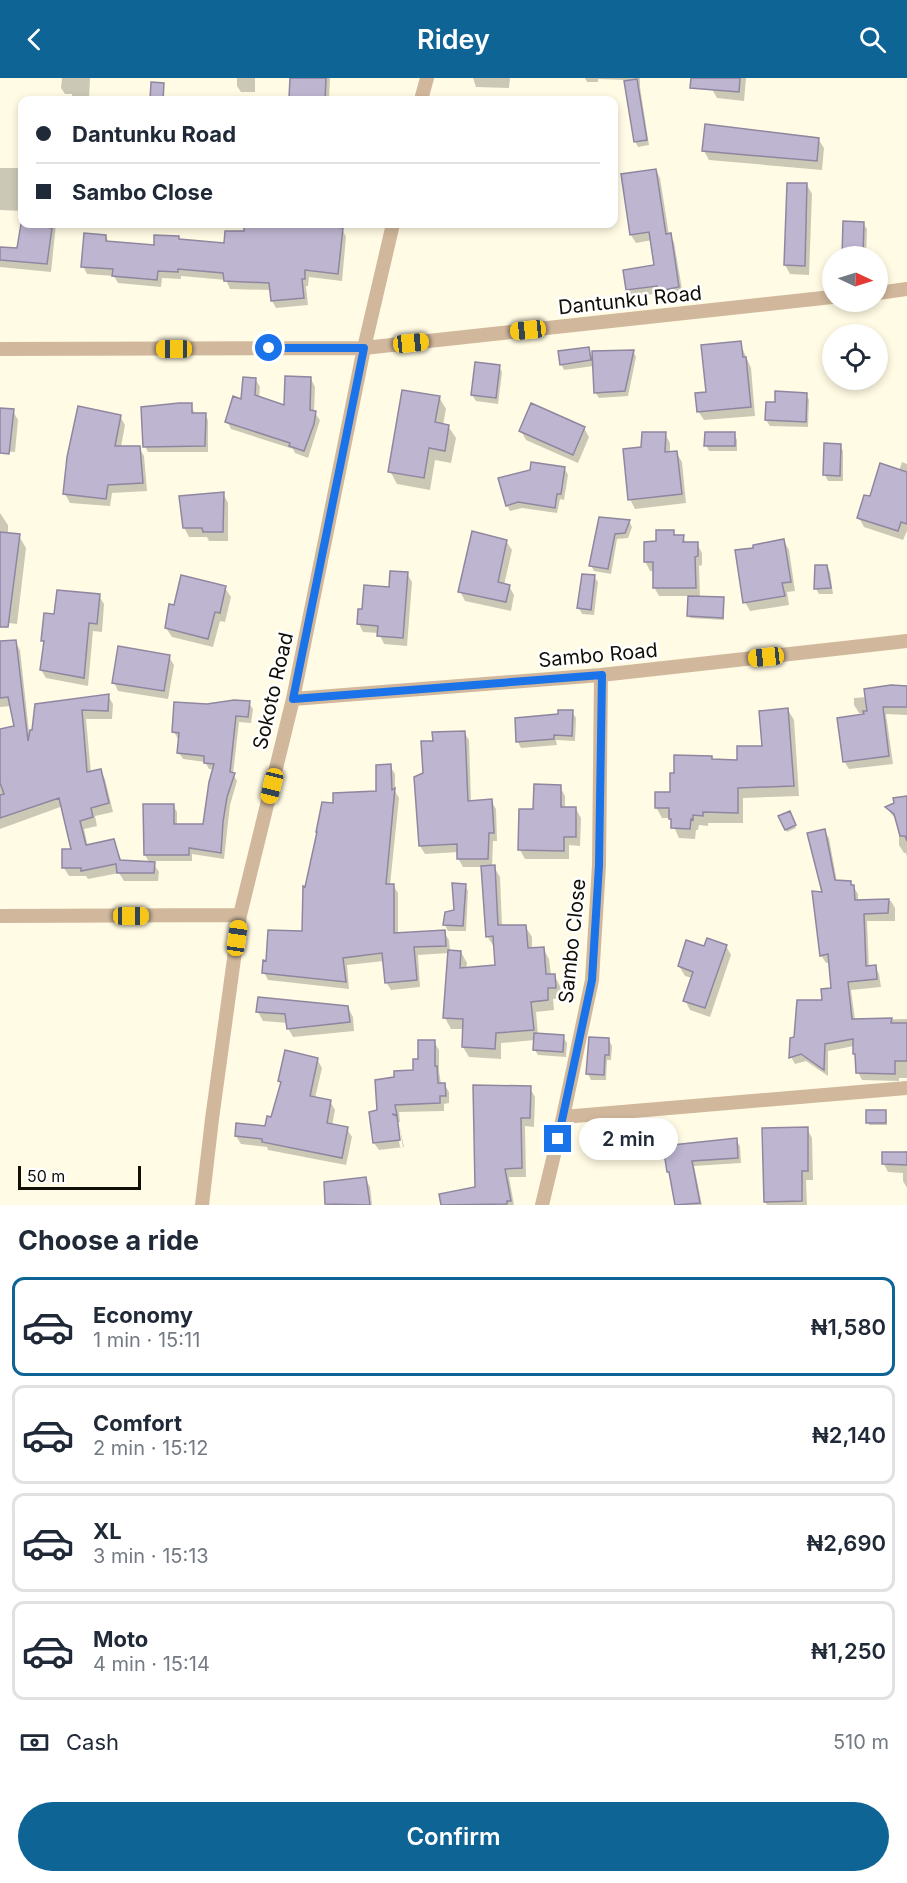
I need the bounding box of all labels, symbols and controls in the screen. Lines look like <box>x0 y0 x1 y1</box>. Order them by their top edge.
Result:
icon: back <box>18 23 51 56</box>
text: Ridey <box>417 23 490 56</box>
icon: search <box>856 23 889 56</box>
text: Dantunku Road <box>72 121 236 147</box>
text: Sambo Close <box>72 179 213 205</box>
north arrow <box>822 246 888 312</box>
map controls <box>822 246 888 390</box>
street label: Dantunku Road <box>557 281 703 319</box>
car <box>509 319 547 341</box>
button: locate <box>822 324 888 390</box>
car <box>392 332 430 354</box>
route start <box>255 334 282 361</box>
car <box>156 340 192 358</box>
street label: Sokoto Road <box>248 630 298 752</box>
street label: Sambo Road <box>537 638 659 672</box>
car <box>747 646 785 668</box>
car <box>259 766 285 806</box>
street label: Sambo Close <box>554 878 590 1004</box>
car <box>113 907 149 925</box>
car <box>226 919 248 957</box>
callout: 2 min <box>579 1118 678 1160</box>
route end <box>544 1125 571 1152</box>
text: 2 min <box>602 1127 655 1151</box>
scale bar <box>18 1163 141 1190</box>
text: 50 m <box>27 1166 65 1186</box>
text: Choose a ride <box>18 1224 199 1257</box>
icon: car <box>21 1300 75 1354</box>
text: Economy <box>93 1302 193 1328</box>
text: ₦1,580 <box>811 1314 886 1340</box>
text: 1 min · 15:11 <box>93 1328 200 1352</box>
icon: car <box>21 1408 75 1462</box>
text: Comfort <box>93 1410 182 1436</box>
text: ₦2,140 <box>812 1422 886 1448</box>
text: 2 min · 15:12 <box>93 1436 208 1460</box>
icon: car <box>21 1516 75 1570</box>
text: XL <box>93 1518 122 1544</box>
text: ₦2,690 <box>806 1530 886 1556</box>
text: 3 min · 15:13 <box>93 1544 209 1568</box>
icon: car <box>21 1624 75 1678</box>
text: Moto <box>93 1626 148 1652</box>
text: ₦1,250 <box>811 1638 886 1664</box>
text: 4 min · 15:14 <box>93 1652 210 1676</box>
icon: cash <box>18 1726 51 1759</box>
text: Cash <box>66 1729 119 1755</box>
text: 510 m <box>833 1730 889 1754</box>
button: Confirm <box>18 1802 889 1871</box>

